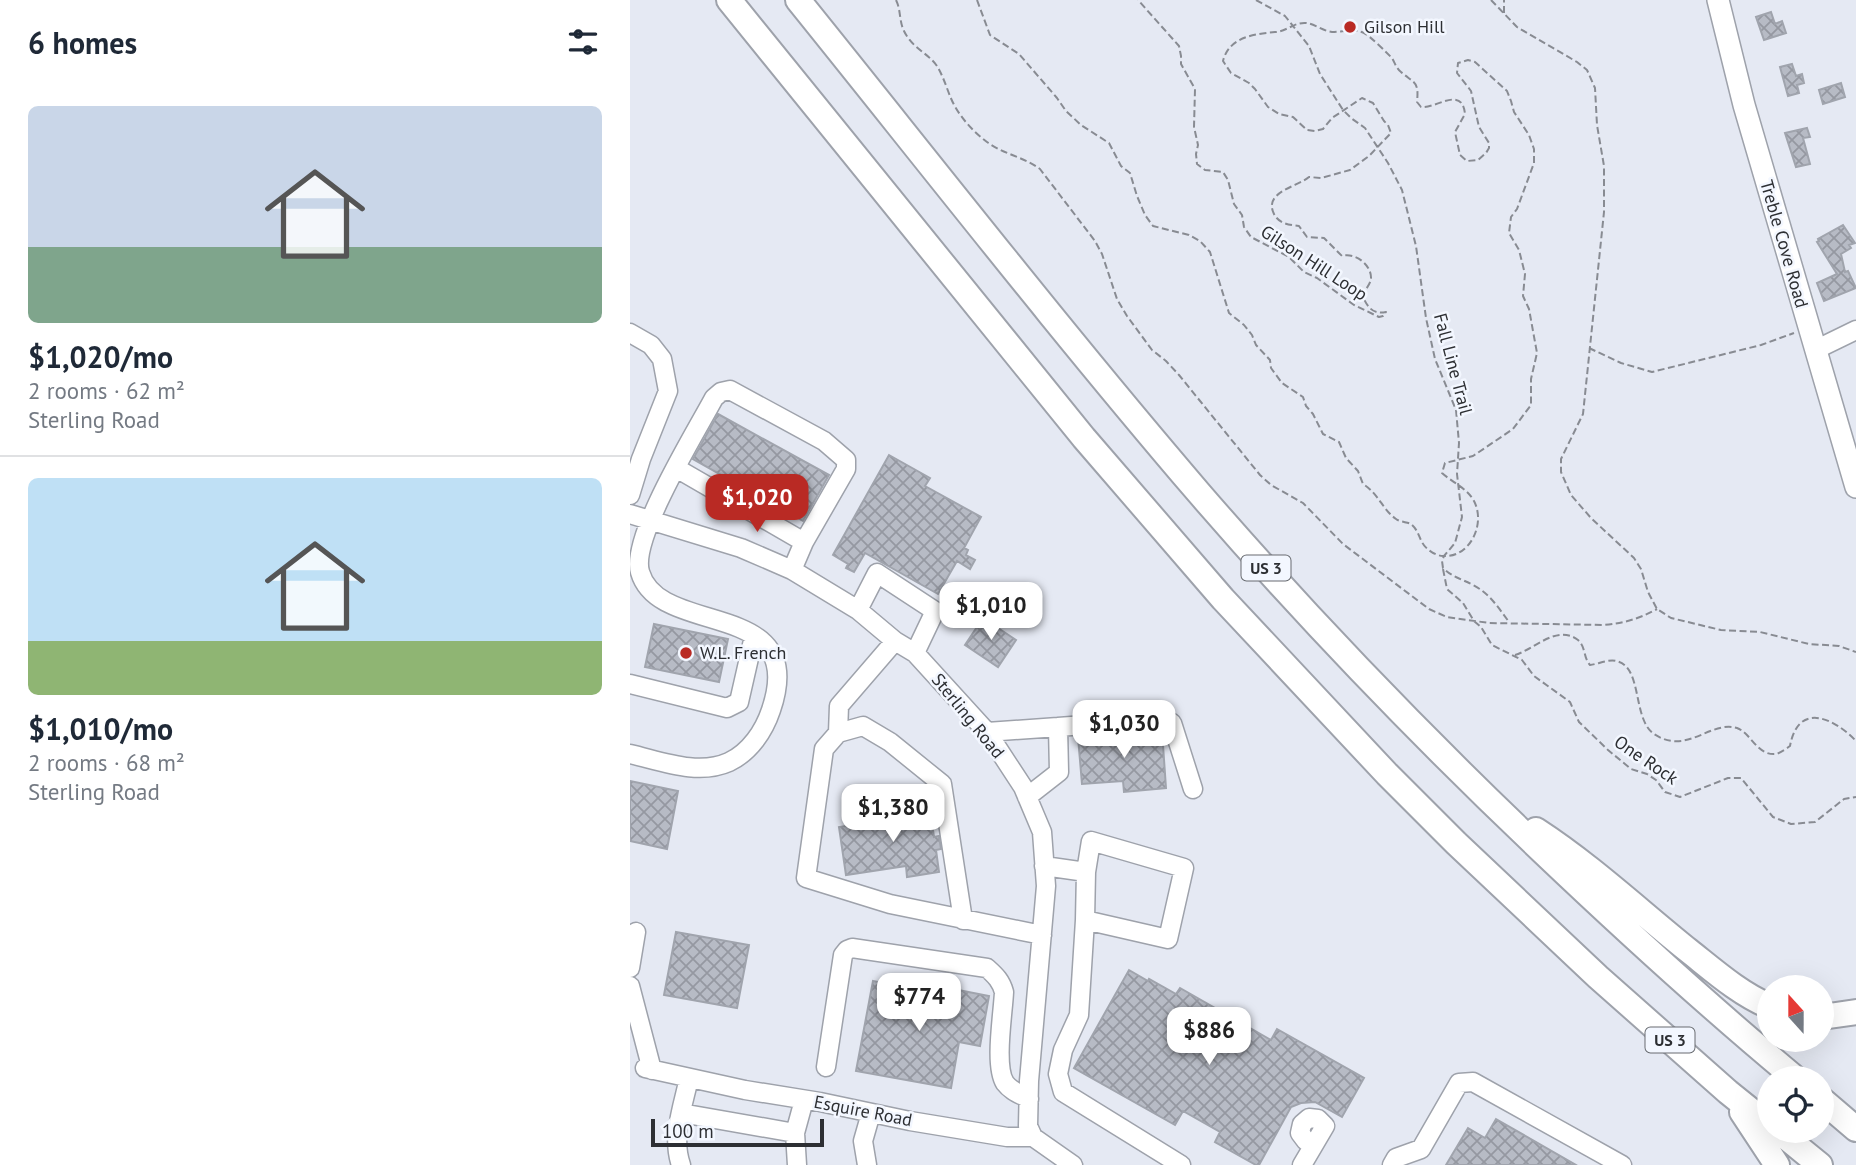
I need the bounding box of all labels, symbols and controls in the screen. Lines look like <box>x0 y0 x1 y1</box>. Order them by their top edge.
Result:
place label: Gilson Hill <box>1364 15 1445 38</box>
marker: Gilson Hill <box>1342 19 1358 35</box>
text: 6 homes <box>28 23 137 62</box>
icon: filters <box>564 23 602 61</box>
icon: home <box>252 151 378 277</box>
street label: Treble Cove Road <box>1755 177 1814 310</box>
street label: Gilson Hill Loop <box>1257 220 1372 306</box>
street label: Fall Line Trail <box>1429 311 1478 418</box>
text: $1,020/mo <box>28 337 173 376</box>
text: 2 rooms · 62 m² <box>28 376 185 405</box>
text: Sterling Road <box>28 405 160 434</box>
pin: $1,020 <box>700 475 814 534</box>
text: $1,020 <box>721 482 793 511</box>
icon: home <box>252 523 378 649</box>
road number: US 3 <box>1242 555 1290 580</box>
pin: $1,010 <box>934 582 1048 642</box>
text: $1,010 <box>955 590 1027 619</box>
place label: W.L. French <box>700 641 786 664</box>
marker: W.L. French <box>678 645 694 661</box>
street label: Sterling Road <box>927 668 1010 763</box>
pin: $1,030 <box>1067 700 1181 760</box>
text: $1,030 <box>1088 708 1160 737</box>
text: $1,010/mo <box>28 709 173 748</box>
street label: One Rock <box>1610 730 1683 790</box>
text: 2 rooms · 68 m² <box>28 748 185 777</box>
text: Sterling Road <box>28 777 160 806</box>
pin: $1,380 <box>836 784 950 844</box>
text: $1,380 <box>857 792 929 821</box>
pin: $774 <box>878 974 960 1033</box>
north arrow <box>1757 975 1834 1052</box>
map controls <box>1757 975 1834 1143</box>
text: $774 <box>893 981 945 1010</box>
pin: $886 <box>1168 1007 1250 1067</box>
text: $886 <box>1183 1015 1235 1044</box>
road number: US 3 <box>1646 1028 1694 1052</box>
button: locate <box>1757 1066 1834 1143</box>
street label: Esquire Road <box>812 1090 914 1131</box>
scale bar <box>651 1116 824 1148</box>
text: 100 m <box>662 1119 714 1143</box>

